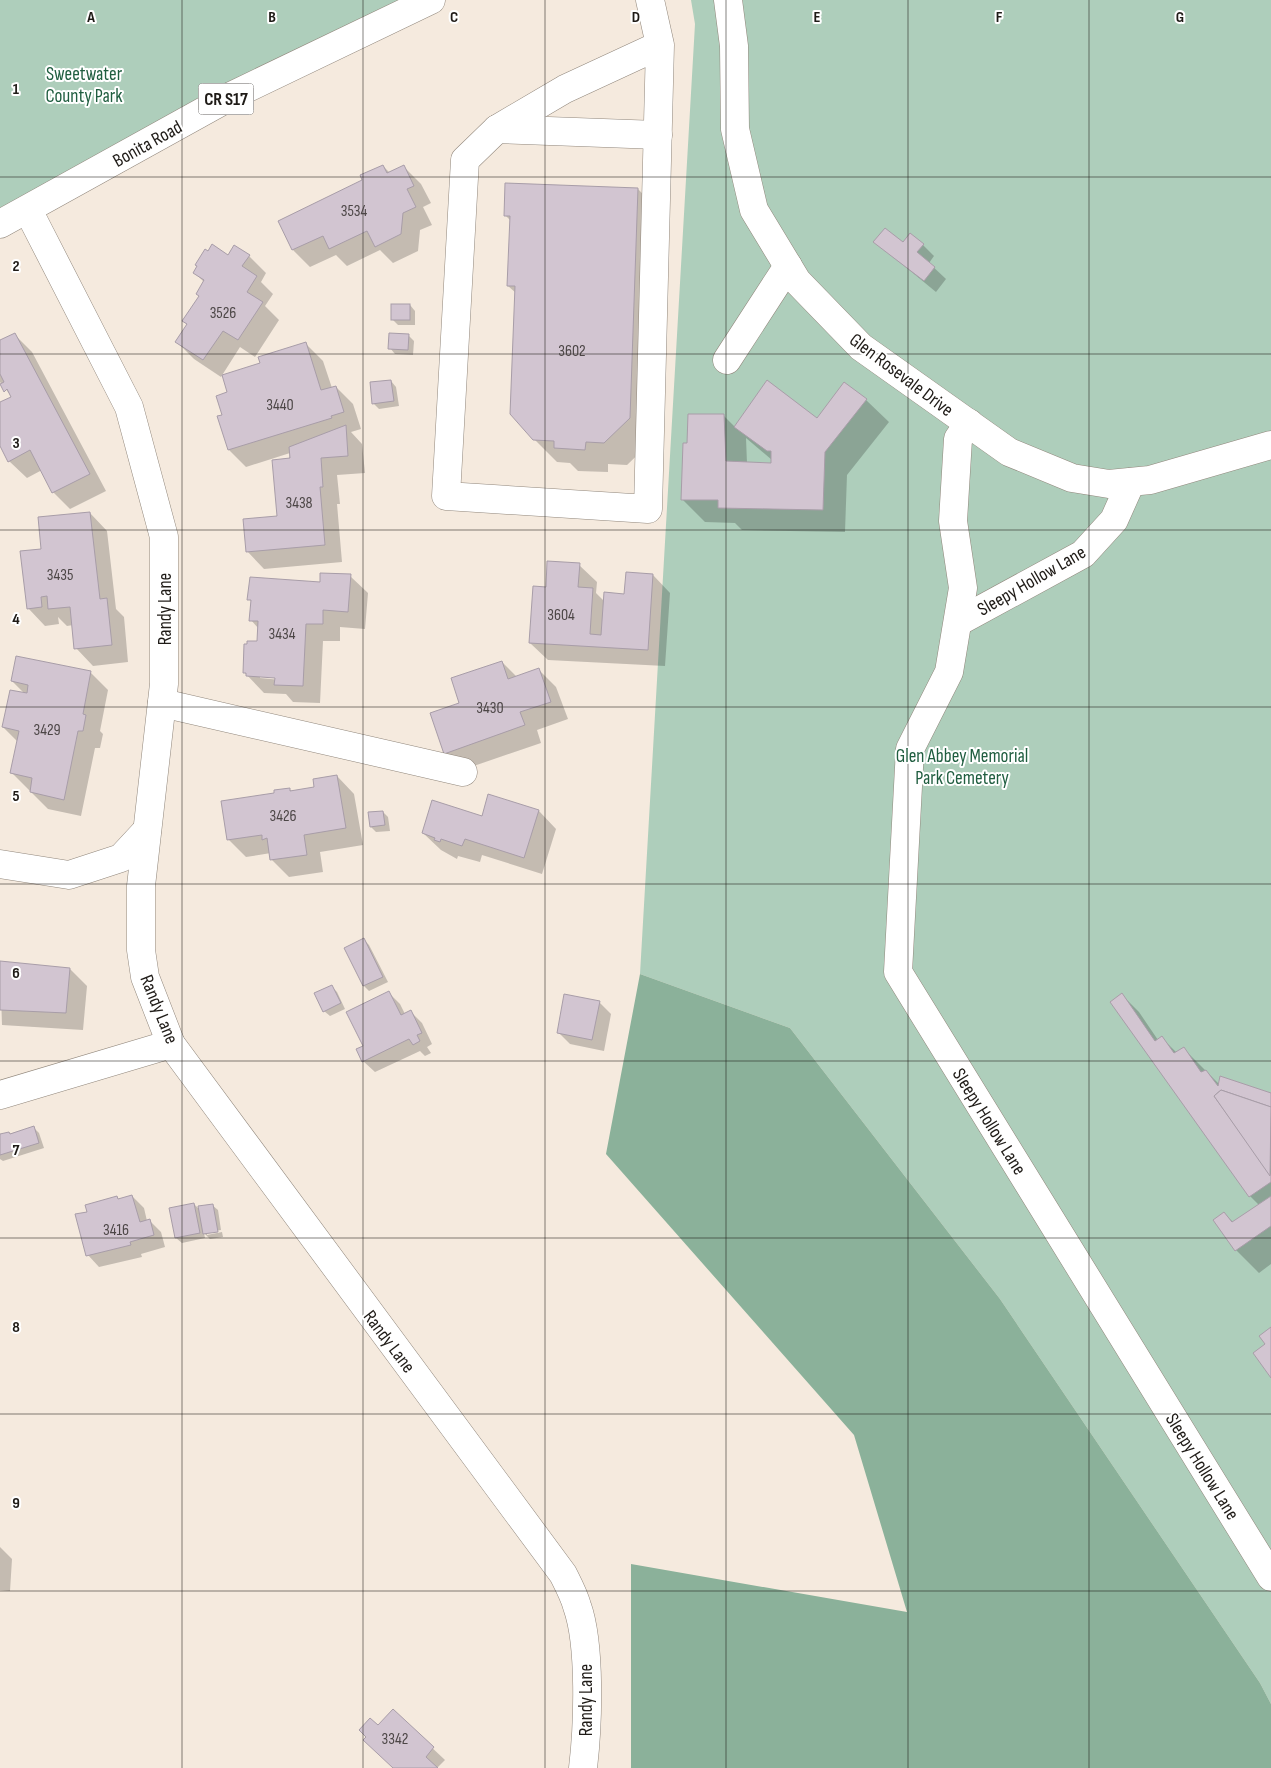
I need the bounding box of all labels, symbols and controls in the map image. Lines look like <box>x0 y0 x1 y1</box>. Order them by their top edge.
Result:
text: A <box>86 8 95 27</box>
text: B <box>268 8 276 27</box>
text: C <box>450 8 458 27</box>
text: D <box>632 8 640 27</box>
text: E <box>814 8 821 27</box>
text: F <box>996 8 1003 27</box>
text: G <box>1176 8 1184 27</box>
park label: Sweetwater County Park <box>45 63 123 108</box>
text: 1 <box>13 80 20 99</box>
road number: CR S17 <box>198 84 254 115</box>
street label: Bonita Road <box>109 116 186 173</box>
house number: 3534 <box>341 202 368 221</box>
text: 2 <box>12 257 20 276</box>
house number: 3526 <box>210 304 236 323</box>
street label: Glen Rosevale Drive <box>845 329 958 422</box>
house number: 3602 <box>558 342 586 361</box>
house number: 3440 <box>266 396 294 415</box>
text: 3 <box>12 434 20 453</box>
house number: 3438 <box>285 494 313 513</box>
street label: Sleepy Hollow Lane <box>974 541 1090 622</box>
house number: 3435 <box>47 566 73 585</box>
street label: Randy Lane <box>154 573 177 645</box>
house number: 3604 <box>547 606 575 625</box>
text: 4 <box>12 610 20 629</box>
house number: 3434 <box>269 625 296 644</box>
house number: 3430 <box>476 699 504 718</box>
house number: 3429 <box>33 721 61 740</box>
park label: Glen Abbey Memorial Park Cemetery <box>896 745 1028 790</box>
text: 5 <box>12 787 20 806</box>
house number: 3426 <box>269 807 297 826</box>
text: 6 <box>12 964 20 983</box>
street label: Randy Lane <box>134 972 183 1047</box>
street label: Sleepy Hollow Lane <box>947 1064 1031 1179</box>
text: 7 <box>13 1141 20 1160</box>
house number: 3416 <box>103 1221 129 1240</box>
street label: Randy Lane <box>358 1306 420 1378</box>
text: 8 <box>12 1318 20 1337</box>
street label: Sleepy Hollow Lane <box>1160 1409 1244 1524</box>
text: 9 <box>12 1494 20 1513</box>
street label: Randy Lane <box>575 1664 598 1736</box>
house number: 3342 <box>382 1730 408 1749</box>

